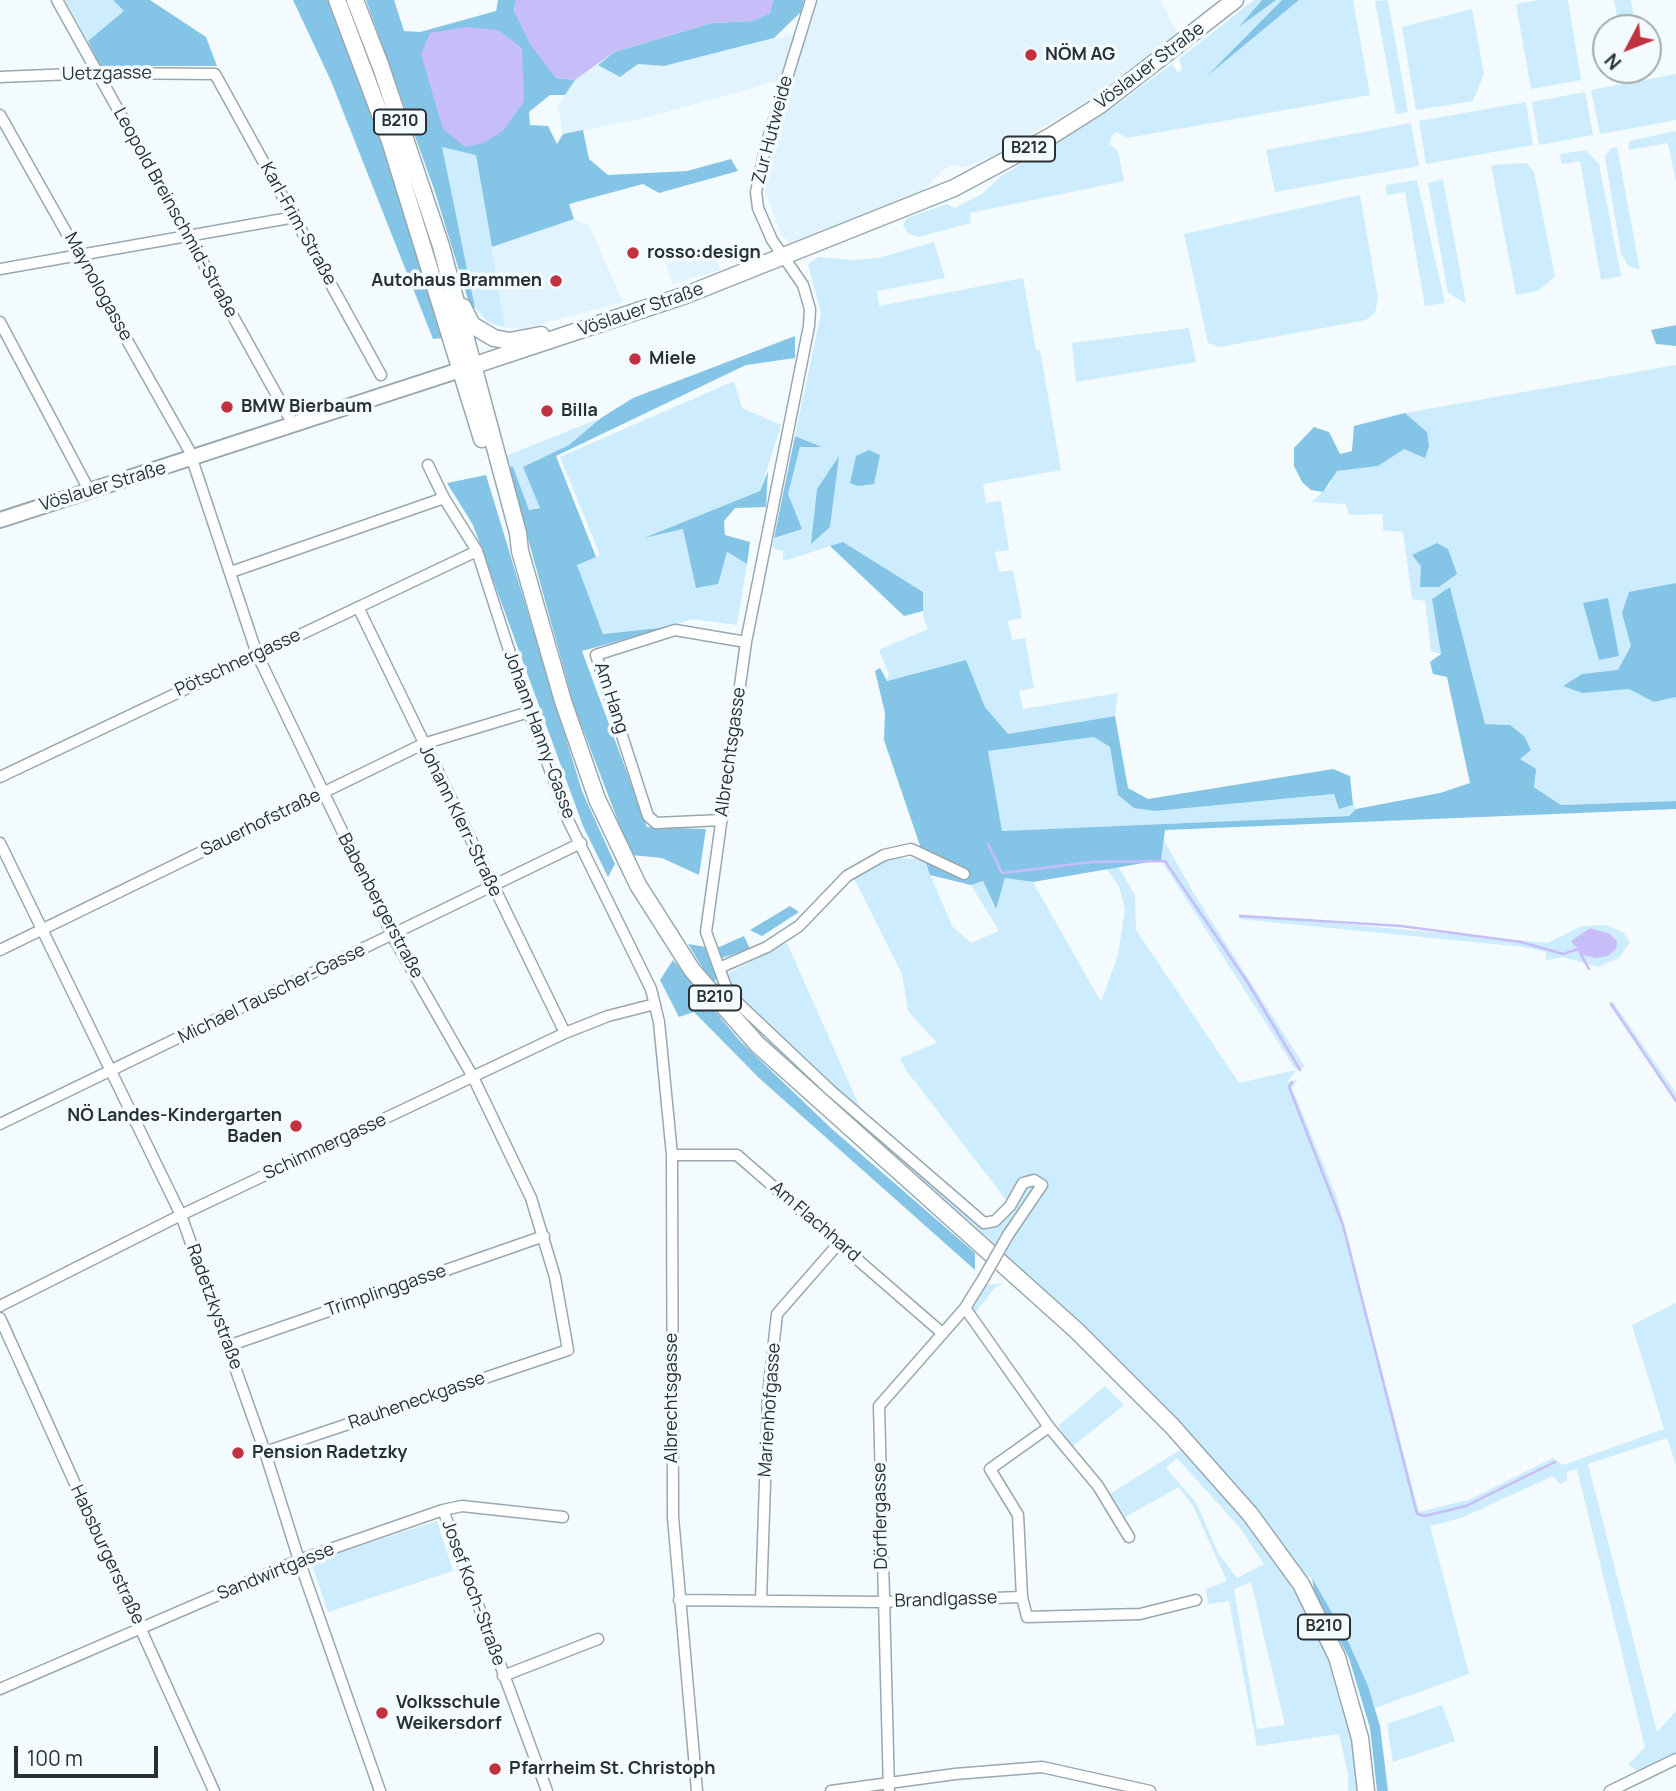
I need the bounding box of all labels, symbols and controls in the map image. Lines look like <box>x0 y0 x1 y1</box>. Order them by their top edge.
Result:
north arrow <box>1592 14 1662 84</box>
street label: Vöslauer Straße <box>1091 18 1209 114</box>
place label: NÖM AG <box>1045 44 1115 66</box>
marker: NÖM AG <box>1023 47 1039 63</box>
text: N <box>1599 48 1627 75</box>
street label: Uetzgasse <box>62 62 152 86</box>
street label: Zur Hutweide <box>748 73 798 187</box>
street label: Leopold Breinschmid-Straße <box>108 104 242 322</box>
road number: B210 <box>374 110 426 134</box>
road number: B212 <box>1003 136 1055 162</box>
street label: Karl-Frim-Straße <box>255 159 341 289</box>
street label: Maynologasse <box>59 229 137 345</box>
place label: rosso:design <box>647 242 761 264</box>
marker: rosso:design <box>625 245 641 261</box>
place label: Autohaus Brammen <box>371 270 542 292</box>
marker: Autohaus Brammen <box>548 273 564 289</box>
street label: Vöslauer Straße <box>576 278 706 342</box>
place label: Miele <box>649 348 696 370</box>
marker: Miele <box>627 351 643 367</box>
place label: BMW Bierbaum <box>241 396 372 418</box>
marker: BMW Bierbaum <box>219 399 235 415</box>
place label: Billa <box>561 400 598 422</box>
marker: Billa <box>539 403 555 419</box>
street label: Vöslauer Straße <box>37 458 169 516</box>
street label: Pötschnergasse <box>172 624 304 702</box>
street label: Johann Hanny-Gasse <box>499 648 579 822</box>
street label: Am Hang <box>589 660 633 736</box>
street label: Albrechtsgasse <box>711 686 751 818</box>
street label: Johann Klerr-Straße <box>414 742 506 900</box>
street label: Sauerhofstraße <box>198 785 324 861</box>
street label: Babenbergerstraße <box>333 830 427 982</box>
street label: Michael Tauscher-Gasse <box>175 939 369 1049</box>
road number: B210 <box>689 986 741 1010</box>
place label: NÖ Landes-Kindergarten Baden <box>67 1105 282 1148</box>
street label: Schimmergasse <box>260 1109 390 1185</box>
marker: NÖ Landes-Kindergarten Baden <box>288 1118 304 1134</box>
street label: Am Flachhard <box>766 1177 864 1267</box>
street label: Radetzkystraße <box>181 1241 247 1373</box>
street label: Trimplinggasse <box>323 1260 449 1322</box>
street label: Albrechtsgasse <box>661 1333 683 1463</box>
street label: Marienhofgasse <box>755 1342 785 1478</box>
street label: Rauheneckgasse <box>346 1367 488 1435</box>
place label: Pension Radetzky <box>252 1442 407 1464</box>
marker: Pension Radetzky <box>230 1445 246 1461</box>
street label: Dörflergasse <box>869 1462 893 1570</box>
street label: Habsburgerstraße <box>65 1482 149 1628</box>
street label: Josef Koch-Straße <box>437 1517 509 1669</box>
street label: Sandwirtgasse <box>214 1539 338 1605</box>
street label: Brandlgasse <box>894 1587 998 1613</box>
road number: B210 <box>1298 1614 1350 1639</box>
place label: Volksschule Weikersdorf <box>396 1692 501 1734</box>
marker: Volksschule Weikersdorf <box>374 1705 390 1721</box>
scale bar <box>18 1732 161 1776</box>
text: 100 m <box>27 1744 83 1772</box>
place label: Pfarrheim St. Christoph <box>509 1758 715 1780</box>
marker: Pfarrheim St. Christoph <box>487 1761 503 1777</box>

